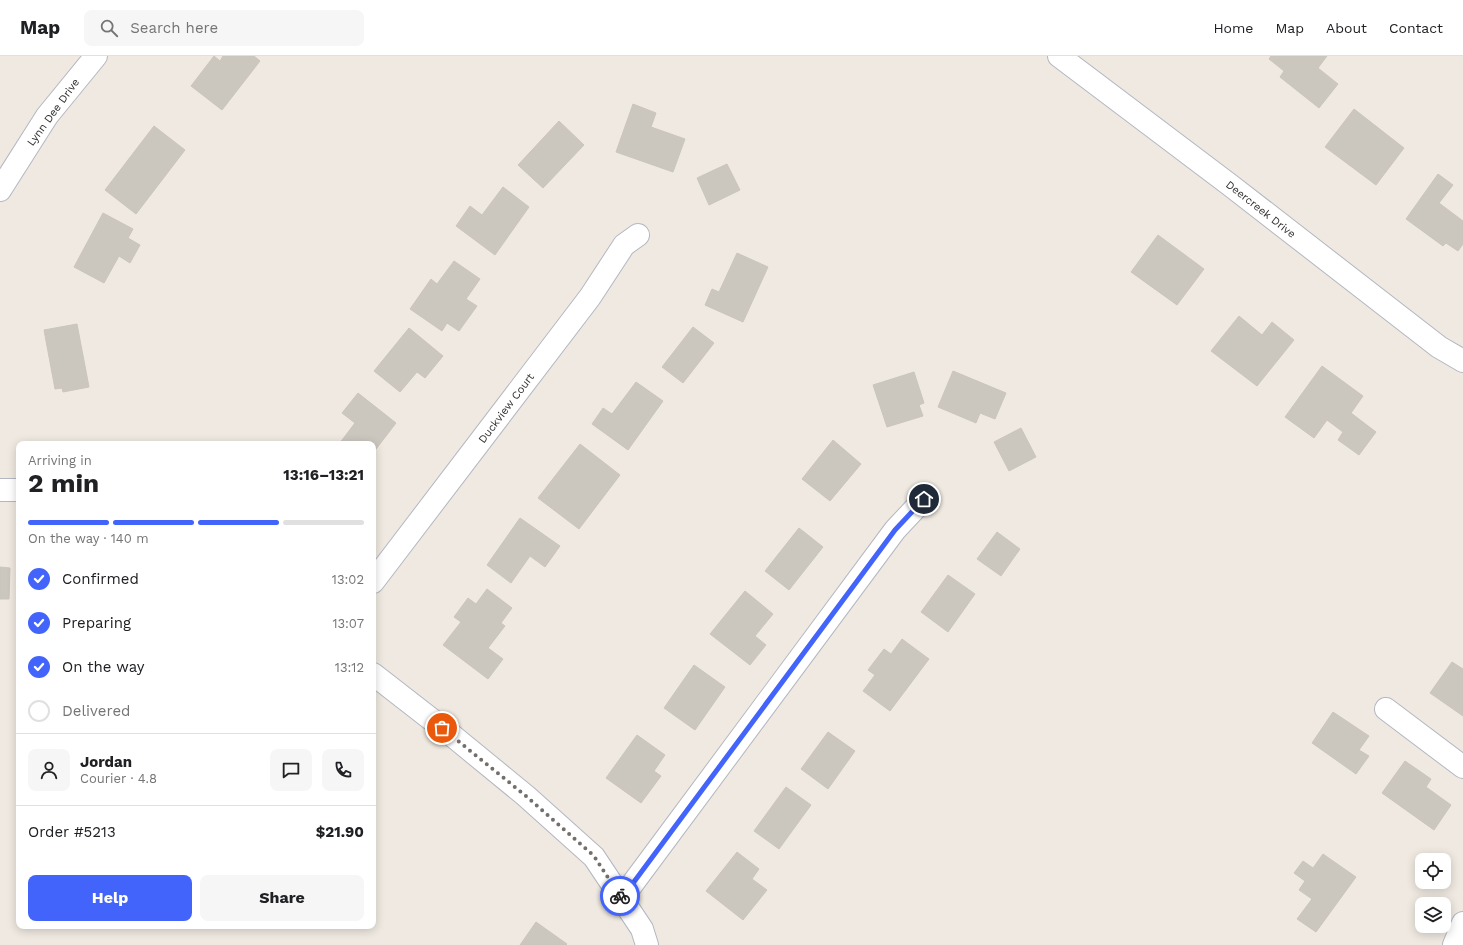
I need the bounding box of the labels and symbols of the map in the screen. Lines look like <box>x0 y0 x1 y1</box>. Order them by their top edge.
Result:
street label: Lynn Dee Drive <box>25 76 82 149</box>
street label: Deercreek Drive <box>1223 178 1298 241</box>
street label: Duckview Court <box>476 370 537 446</box>
pin <box>907 482 941 516</box>
pin <box>425 711 459 745</box>
courier <box>600 876 640 916</box>

